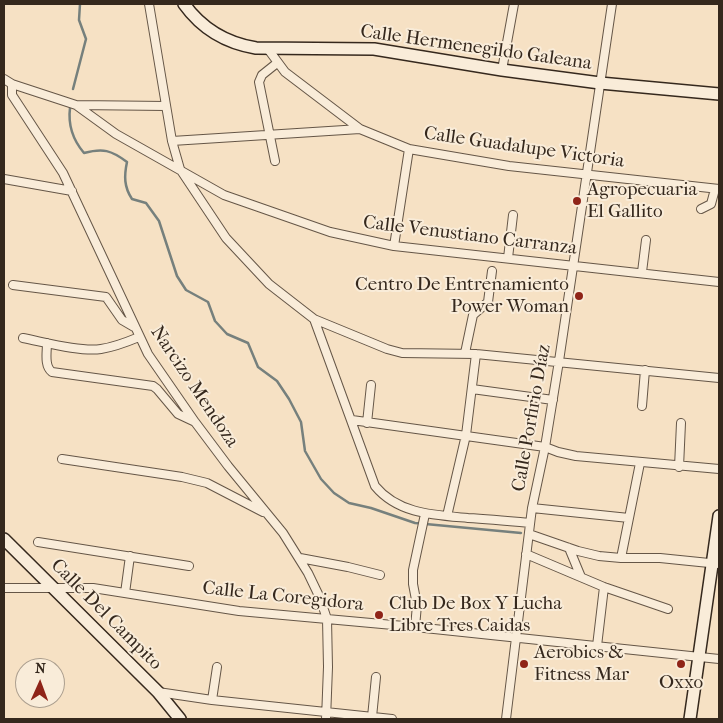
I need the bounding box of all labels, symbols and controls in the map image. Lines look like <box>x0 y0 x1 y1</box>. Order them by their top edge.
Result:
street label: Calle Hermenegildo Galeana <box>359 20 593 76</box>
street label: Calle Guadalupe Victoria <box>422 123 626 173</box>
place label: Agropecuaria El Gallito <box>587 179 697 223</box>
marker: Agropecuaria El Gallito <box>571 195 583 207</box>
street label: Calle Venustiano Carranza <box>362 212 578 260</box>
place label: Centro De Entrenamiento Power Woman <box>355 274 569 318</box>
marker: Centro De Entrenamiento Power Woman <box>573 290 585 302</box>
street label: Narcizo Mendoza <box>145 322 243 452</box>
street label: Calle Porfirio Díaz <box>508 343 556 493</box>
street label: Calle Del Campito <box>46 555 166 675</box>
street label: Calle La Coregidora <box>201 577 365 617</box>
place label: Club De Box Y Lucha Libre Tres Caidas <box>389 593 562 637</box>
marker: Club De Box Y Lucha Libre Tres Caidas <box>373 609 385 621</box>
place label: Aerobics & Fitness Mar <box>534 642 629 686</box>
north arrow <box>15 658 65 708</box>
marker: Aerobics & Fitness Mar <box>518 658 530 670</box>
marker: Oxxo <box>675 658 687 670</box>
text: N <box>35 660 46 677</box>
place label: Oxxo <box>659 672 703 694</box>

